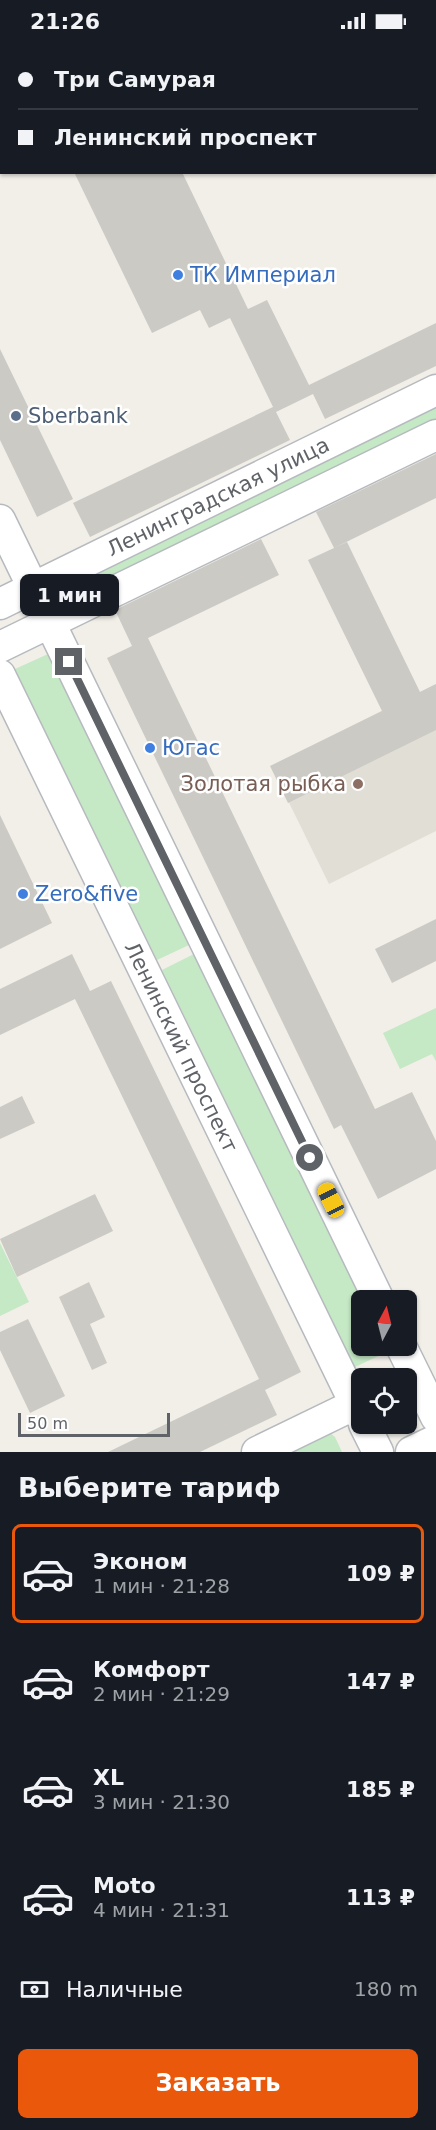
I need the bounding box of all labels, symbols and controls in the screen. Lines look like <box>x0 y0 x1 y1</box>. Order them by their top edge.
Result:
text: 21:26 <box>30 9 100 34</box>
text: Три Самурая <box>54 67 216 92</box>
text: Ленинский проспект <box>54 125 316 150</box>
place label: ТК Империал <box>189 263 336 287</box>
marker: ТК Империал <box>171 268 185 282</box>
place label: Sberbank <box>28 404 129 428</box>
marker: Sberbank <box>9 409 23 423</box>
street label: Ленинградская улица <box>103 433 333 561</box>
callout: 1 мин <box>20 575 118 617</box>
text: 1 мин <box>37 583 102 607</box>
route end <box>55 648 82 675</box>
place label: Югас <box>162 736 220 760</box>
marker: Югас <box>143 741 157 755</box>
place label: Золотая рыбка <box>181 772 346 796</box>
marker: Золотая рыбка <box>351 777 365 791</box>
place label: Zero&five <box>35 882 138 906</box>
marker: Zero&five <box>16 887 30 901</box>
street label: Ленинский проспект <box>120 938 242 1156</box>
route start <box>296 1144 323 1171</box>
car <box>315 1180 347 1220</box>
north arrow <box>351 1290 417 1356</box>
map controls <box>351 1290 417 1434</box>
button: locate <box>351 1368 417 1434</box>
scale bar <box>18 1410 170 1438</box>
text: 50 m <box>27 1414 68 1433</box>
text: Выберите тариф <box>18 1472 281 1503</box>
icon: car <box>21 1547 75 1601</box>
text: Эконом <box>93 1549 188 1574</box>
text: 109 ₽ <box>346 1561 415 1586</box>
text: 1 мин · 21:28 <box>93 1574 230 1598</box>
icon: car <box>21 1655 75 1709</box>
text: Комфорт <box>93 1657 210 1682</box>
text: 147 ₽ <box>346 1669 415 1694</box>
text: 2 мин · 21:29 <box>93 1682 230 1706</box>
icon: car <box>21 1763 75 1817</box>
text: XL <box>93 1765 124 1790</box>
text: 185 ₽ <box>346 1777 415 1802</box>
text: 3 мин · 21:30 <box>93 1790 230 1814</box>
icon: car <box>21 1871 75 1925</box>
text: Moto <box>93 1873 156 1898</box>
text: 113 ₽ <box>346 1885 415 1910</box>
text: 4 мин · 21:31 <box>93 1898 230 1922</box>
icon: cash <box>18 1973 51 2006</box>
text: Наличные <box>66 1977 183 2002</box>
text: 180 m <box>354 1977 418 2001</box>
button: Заказать <box>18 2049 418 2118</box>

